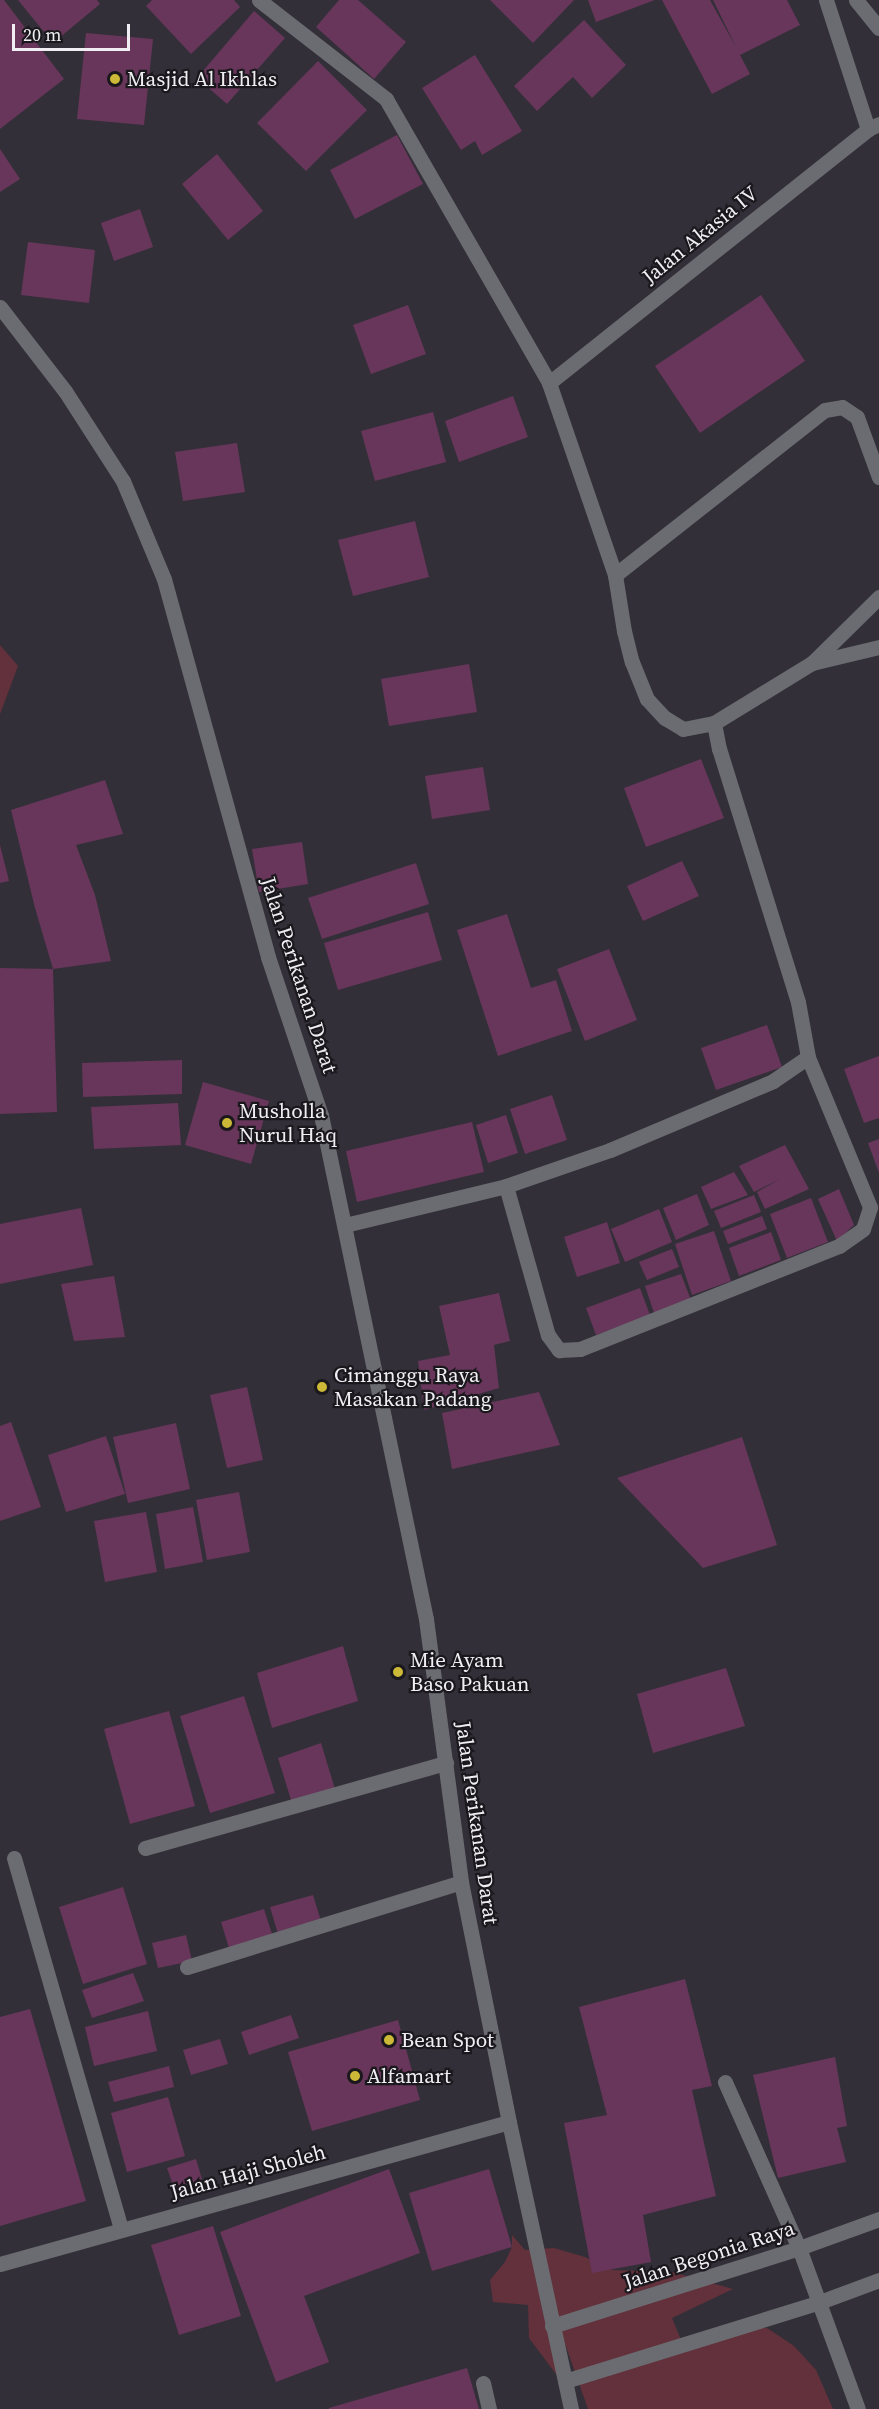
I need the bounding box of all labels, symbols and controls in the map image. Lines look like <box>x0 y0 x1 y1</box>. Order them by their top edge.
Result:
scale bar <box>15 12 134 50</box>
text: 20 m <box>23 22 61 47</box>
place label: Masjid Al Ikhlas <box>127 66 277 92</box>
marker: Masjid Al Ikhlas <box>108 72 122 86</box>
street label: Jalan Akasia IV <box>637 181 763 289</box>
street label: Jalan Perikanan Darat <box>255 874 343 1076</box>
place label: Musholla Nurul Haq <box>239 1098 337 1148</box>
marker: Musholla Nurul Haq <box>220 1116 234 1130</box>
place label: Cimanggu Raya Masakan Padang <box>334 1362 492 1412</box>
marker: Cimanggu Raya Masakan Padang <box>315 1380 329 1394</box>
place label: Mie Ayam Baso Pakuan <box>410 1647 530 1697</box>
marker: Mie Ayam Baso Pakuan <box>391 1665 405 1679</box>
street label: Jalan Perikanan Darat <box>450 1720 504 1926</box>
place label: Bean Spot <box>401 2027 494 2053</box>
marker: Bean Spot <box>382 2033 396 2047</box>
place label: Alfamart <box>367 2063 451 2089</box>
marker: Alfamart <box>348 2069 362 2083</box>
street label: Jalan Haji Sholeh <box>168 2139 328 2205</box>
street label: Jalan Begonia Raya <box>620 2215 798 2295</box>

